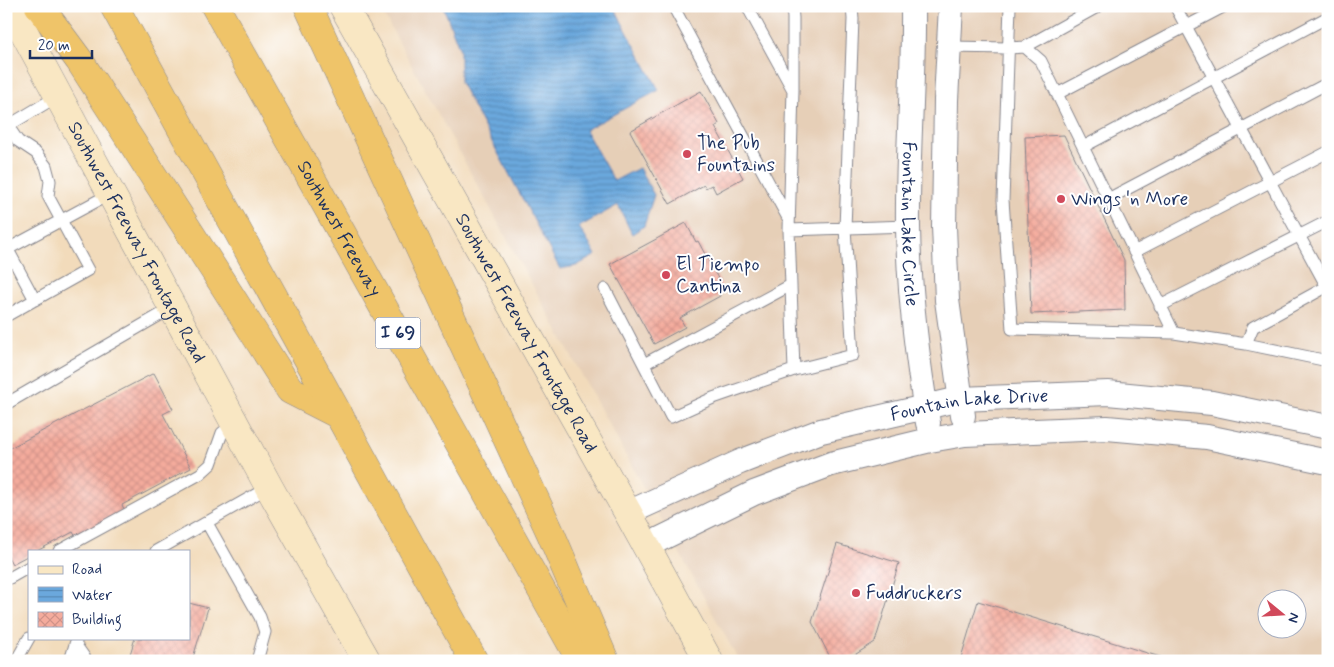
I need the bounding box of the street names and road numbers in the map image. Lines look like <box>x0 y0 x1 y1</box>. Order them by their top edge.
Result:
street label: Southwest Freeway Frontage Road <box>62 117 212 367</box>
street label: Fountain Lake Circle <box>895 141 925 307</box>
street label: Southwest Freeway <box>291 156 387 302</box>
street label: Southwest Freeway Frontage Road <box>450 209 604 457</box>
road number: I 69 <box>376 317 420 348</box>
street label: Fountain Lake Drive <box>888 383 1049 427</box>

